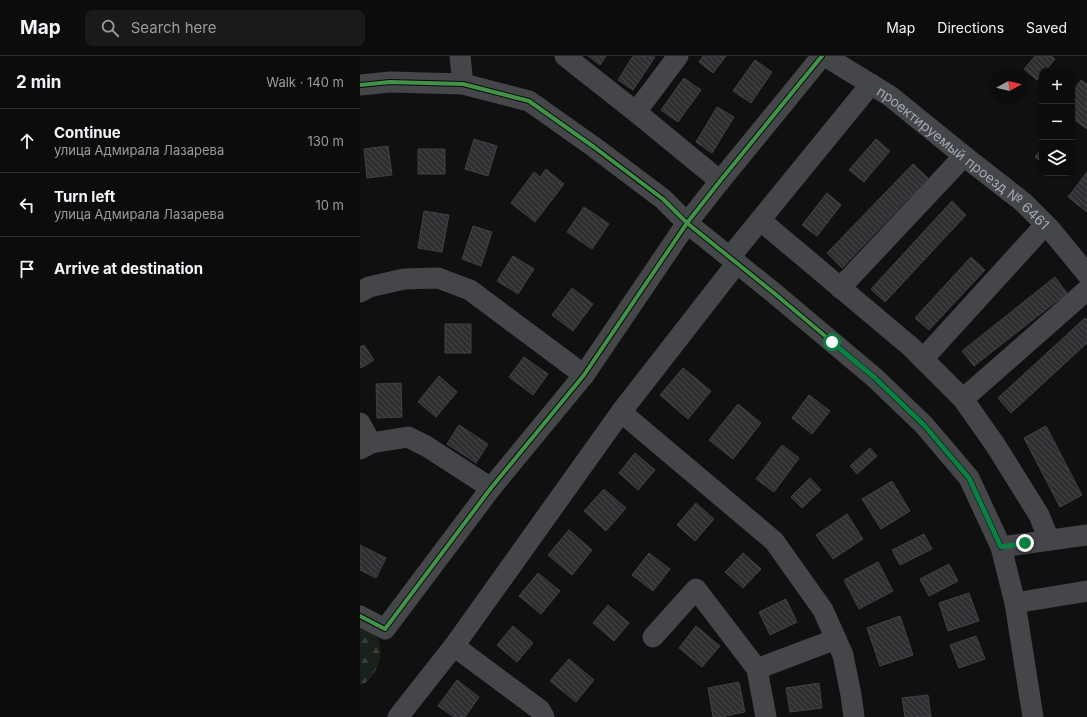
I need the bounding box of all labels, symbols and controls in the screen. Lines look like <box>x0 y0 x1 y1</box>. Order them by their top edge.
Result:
search box <box>85 10 365 46</box>
text: Map <box>20 16 61 39</box>
icon: search <box>99 17 121 39</box>
text: Search here <box>131 18 216 37</box>
text: Map <box>886 19 915 36</box>
text: Directions <box>937 19 1004 36</box>
text: Saved <box>1026 19 1067 36</box>
north arrow <box>991 68 1027 104</box>
map controls <box>1039 68 1075 176</box>
button: + <box>1039 68 1075 104</box>
text: 2 min <box>16 72 61 92</box>
text: Walk · 140 m <box>266 74 344 90</box>
street label: проектируемый проезд № 6461 <box>874 82 1053 232</box>
button: − <box>1039 104 1075 140</box>
text: Continue <box>54 123 121 142</box>
icon: ahead <box>16 130 38 152</box>
text: 130 m <box>307 133 344 149</box>
button: layers <box>1039 140 1075 176</box>
text: улица Адмирала Лазарева <box>54 142 224 158</box>
text: Turn left <box>54 187 115 206</box>
icon: left <box>16 194 38 216</box>
text: 10 m <box>315 197 344 213</box>
text: улица Адмирала Лазарева <box>54 206 224 222</box>
icon: arrive <box>16 258 38 280</box>
text: Arrive at destination <box>54 259 203 278</box>
route start <box>823 333 841 351</box>
route end <box>1016 534 1034 552</box>

